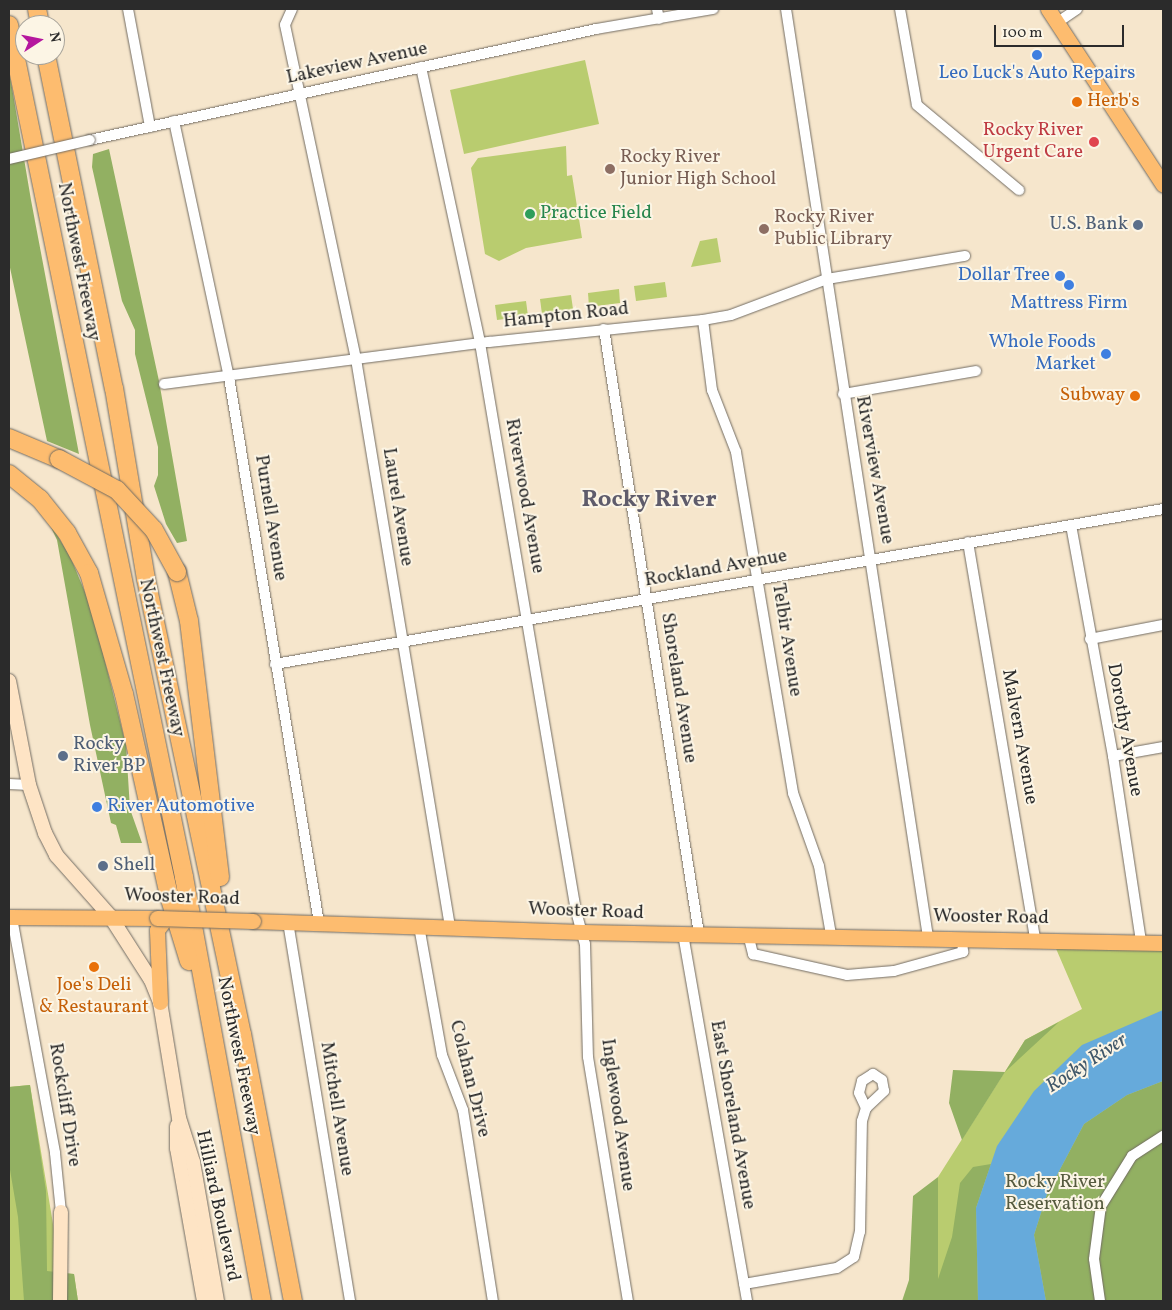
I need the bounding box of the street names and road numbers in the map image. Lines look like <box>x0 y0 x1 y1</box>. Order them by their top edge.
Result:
street label: Lakeview Avenue <box>284 38 430 90</box>
street label: Northwest Freeway <box>51 181 105 343</box>
street label: Hampton Road <box>502 298 630 334</box>
street label: Riverview Avenue <box>850 394 898 546</box>
street label: Riverwood Avenue <box>499 417 549 575</box>
street label: Laurel Avenue <box>376 446 418 568</box>
street label: Purnell Avenue <box>249 453 291 583</box>
street label: Rockland Avenue <box>643 545 789 593</box>
street label: Northwest Freeway <box>133 577 189 739</box>
street label: Telbir Avenue <box>766 582 806 698</box>
street label: Shoreland Avenue <box>655 611 701 765</box>
street label: Dorothy Avenue <box>1101 661 1147 799</box>
street label: Malvern Avenue <box>996 668 1042 806</box>
street label: Wooster Road <box>124 885 240 911</box>
street label: Wooster Road <box>528 899 644 925</box>
street label: Wooster Road <box>933 906 1049 930</box>
street label: Northwest Freeway <box>211 975 265 1137</box>
street label: Colahan Drive <box>443 1018 495 1140</box>
street label: East Shoreland Avenue <box>704 1019 760 1211</box>
street label: Inglewood Avenue <box>595 1037 639 1193</box>
street label: Mitchell Avenue <box>314 1040 358 1178</box>
street label: Rockcliff Drive <box>43 1042 85 1168</box>
street label: Hilliard Boulevard <box>190 1128 244 1284</box>

